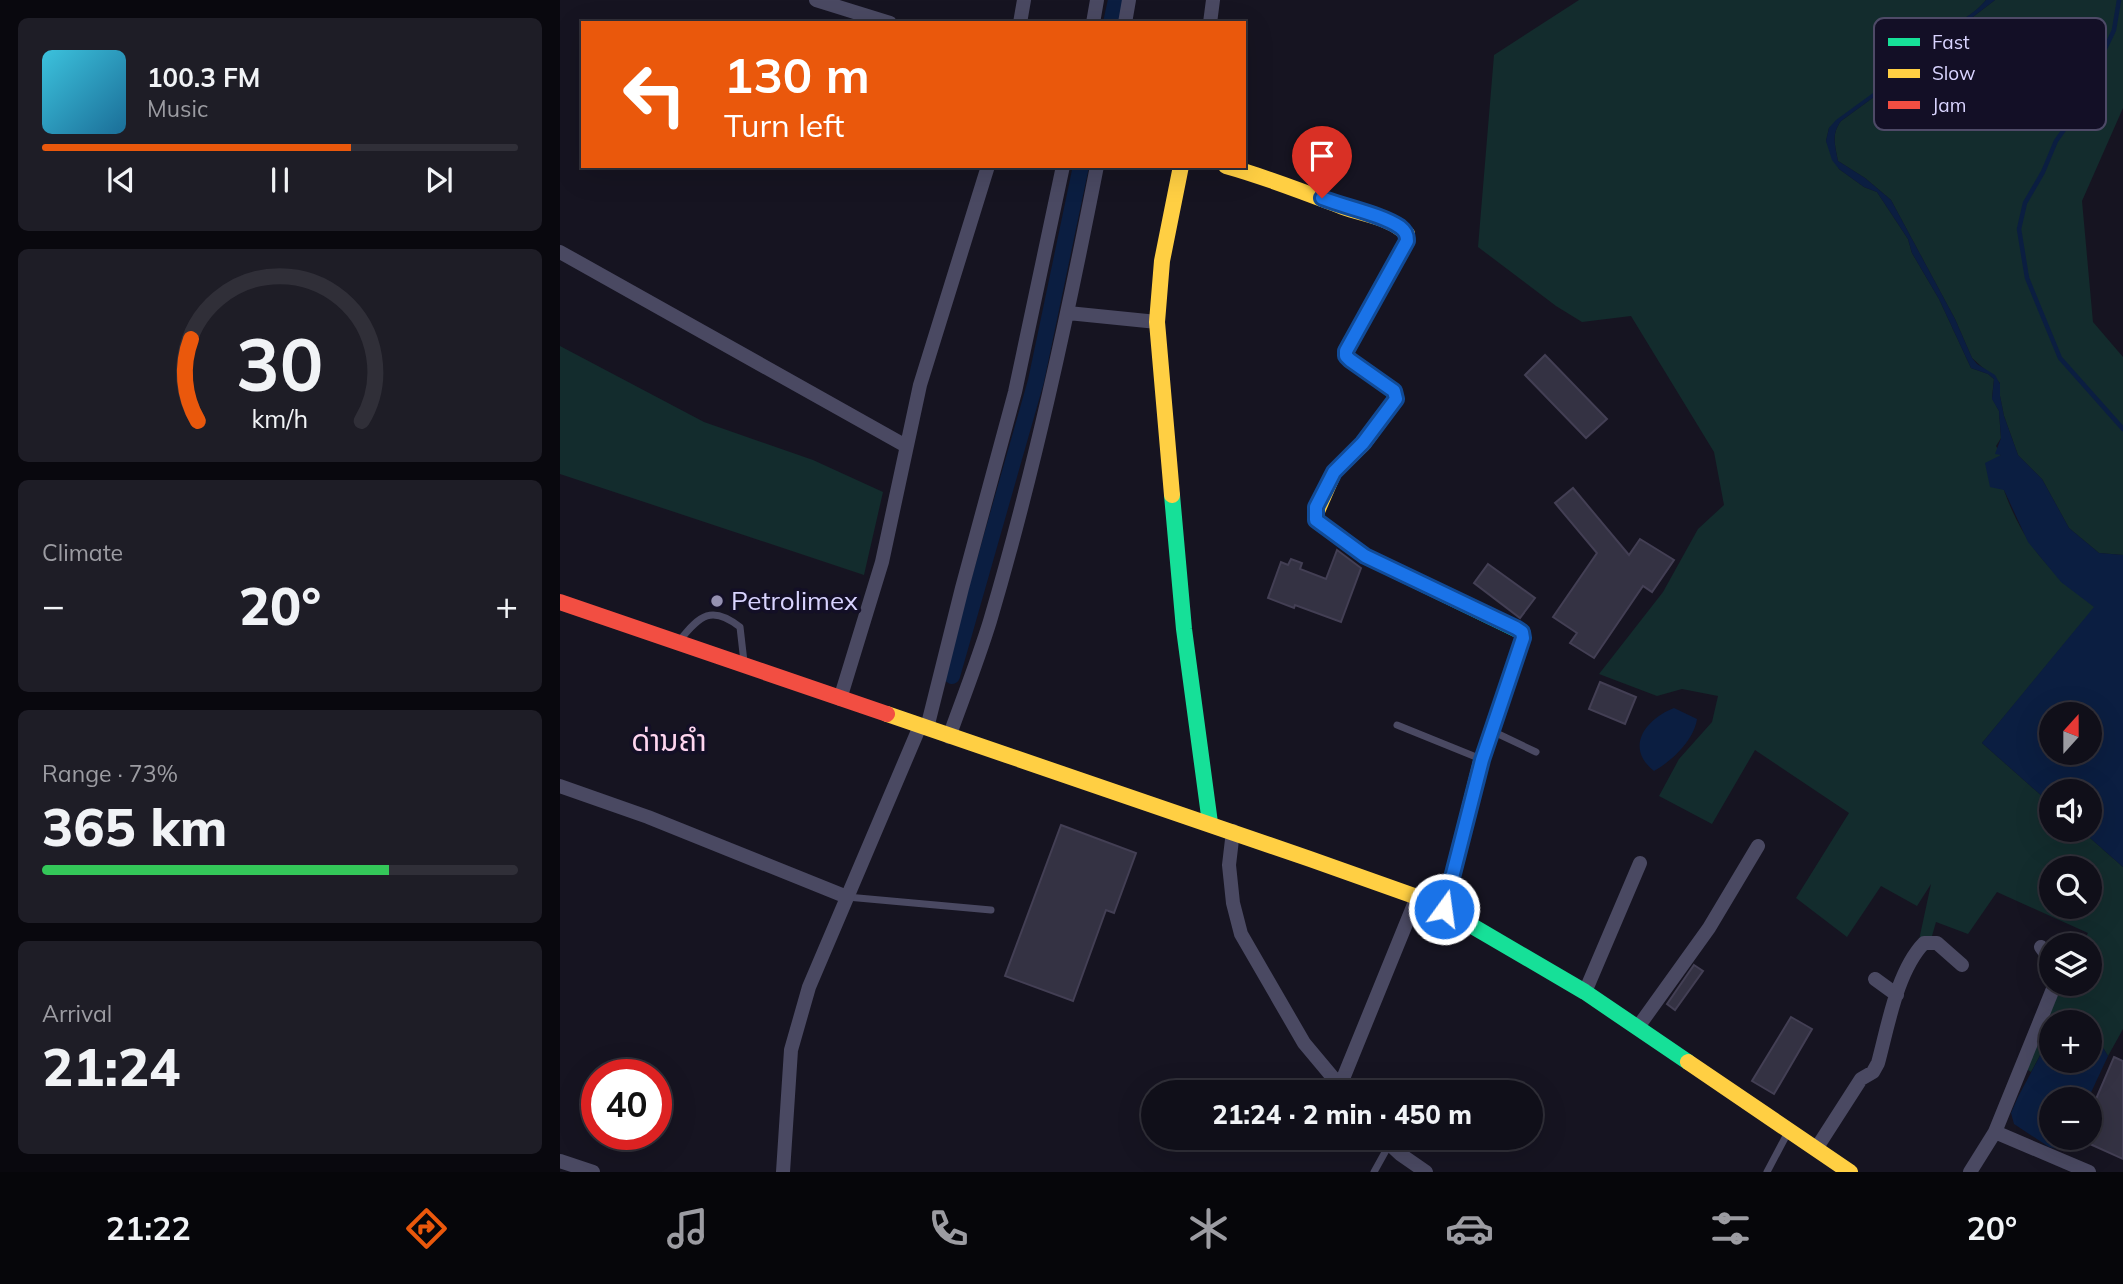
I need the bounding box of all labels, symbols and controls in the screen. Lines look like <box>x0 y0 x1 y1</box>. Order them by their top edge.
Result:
legend <box>1874 18 2106 130</box>
text: Fast <box>1932 30 1970 54</box>
text: 130 m <box>724 44 870 105</box>
icon: left <box>609 49 700 140</box>
text: 100.3 FM <box>147 61 260 94</box>
text: Slow <box>1932 61 1976 85</box>
text: Jam <box>1932 93 1966 117</box>
text: Music <box>147 94 208 123</box>
text: Turn left <box>724 105 844 145</box>
pin <box>1292 126 1352 198</box>
icon: arrive <box>1303 137 1341 175</box>
icon: previous <box>102 161 140 199</box>
icon: pause <box>261 161 299 199</box>
icon: next <box>420 161 458 199</box>
text: 30 <box>236 319 324 410</box>
text: km/h <box>252 403 308 434</box>
text: Climate <box>42 538 123 567</box>
text: 20° <box>239 573 321 638</box>
text: − <box>42 581 65 629</box>
text: + <box>495 581 518 629</box>
place label: Petrolimex <box>731 584 858 617</box>
marker: Petrolimex <box>709 593 725 609</box>
north arrow <box>2039 702 2102 765</box>
map controls <box>2039 702 2102 1150</box>
district label: ດ່ານຄໍາ <box>631 721 707 759</box>
text: Range · 73% <box>42 759 178 788</box>
button: sound <box>2039 779 2102 842</box>
text: 365 km <box>42 794 227 859</box>
button: search <box>2039 856 2102 919</box>
position arrow <box>1407 872 1481 946</box>
button: layers <box>2039 933 2102 996</box>
text: Arrival <box>42 999 112 1028</box>
button: + <box>2039 1010 2102 1073</box>
text: 21:24 <box>42 1034 180 1099</box>
speed limit sign: 40 <box>581 1059 672 1150</box>
button: − <box>2039 1087 2102 1150</box>
text: 21:24 · 2 min · 450 m <box>1212 1098 1472 1131</box>
icon: directions <box>402 1204 451 1253</box>
icon: music <box>663 1204 712 1253</box>
icon: phone <box>924 1204 973 1253</box>
icon: climate <box>1184 1204 1233 1253</box>
icon: car <box>1445 1204 1494 1253</box>
icon: filters <box>1706 1204 1755 1253</box>
text: 21:22 <box>106 1208 191 1248</box>
text: 20° <box>1967 1208 2017 1248</box>

